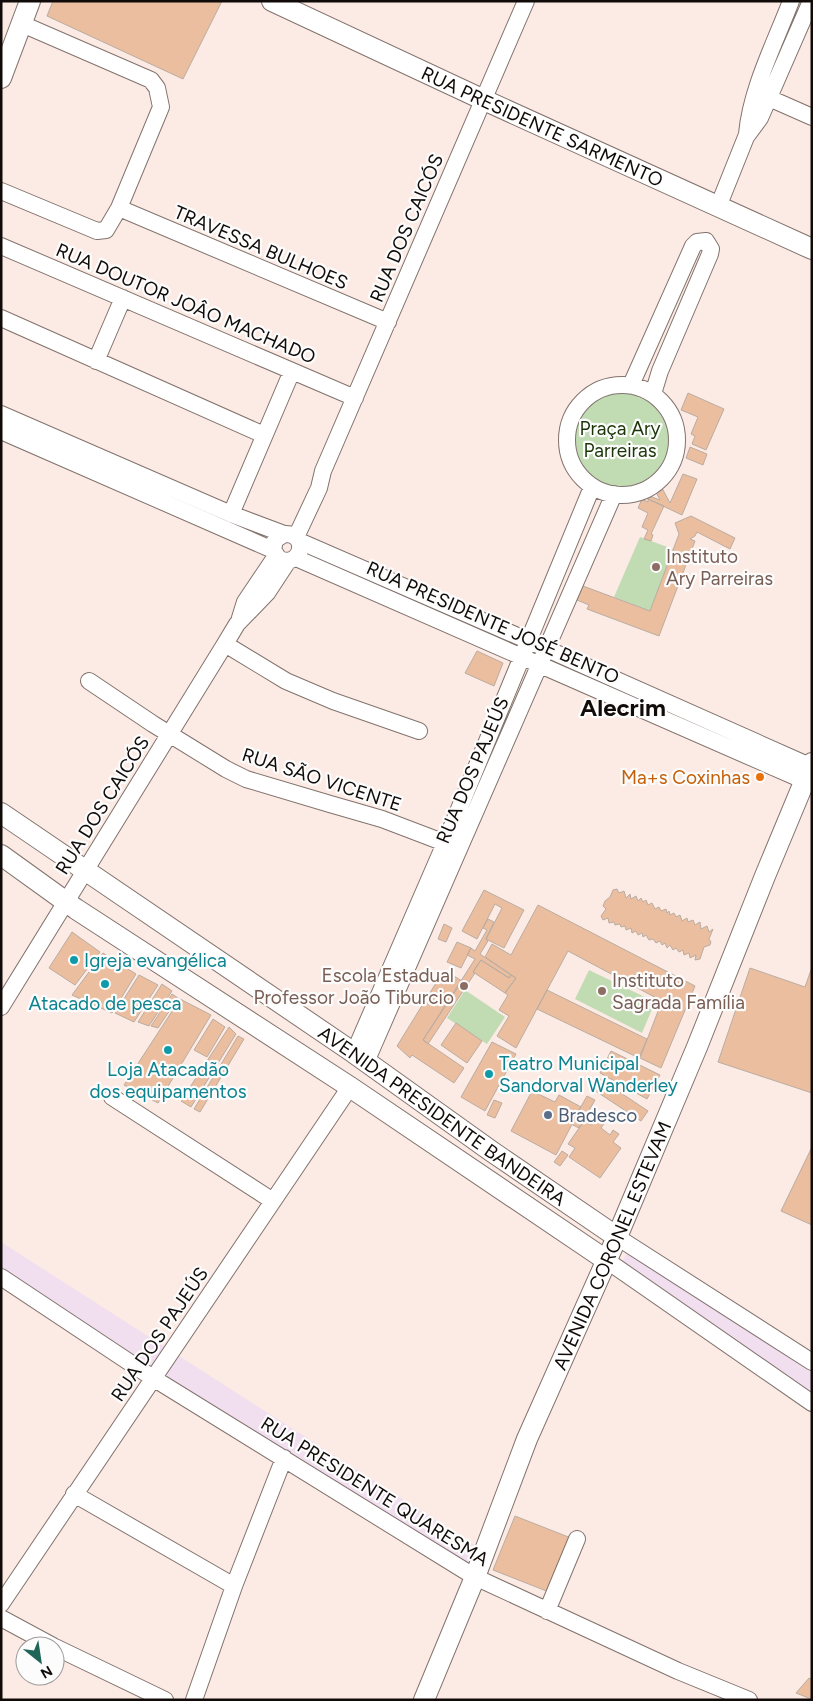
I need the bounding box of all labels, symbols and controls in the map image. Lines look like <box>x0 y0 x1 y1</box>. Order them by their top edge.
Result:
street label: RUA PRESIDENTE SARMENTO <box>418 61 667 192</box>
street label: RUA DOS CAICÓS <box>365 151 448 306</box>
street label: TRAVESSA BULHOES <box>170 200 351 295</box>
street label: RUA DOUTOR JOÂO MACHADO <box>53 238 319 369</box>
park label: Praça Ary Parreiras <box>580 417 660 462</box>
place label: Instituto Ary Parreiras <box>666 545 773 590</box>
street label: RUA PRESIDENTE JOSÉ BENTO <box>363 556 623 689</box>
marker: Instituto Ary Parreiras <box>650 561 662 573</box>
street label: RUA DOS PAJEÚS <box>431 693 514 847</box>
district label: Alecrim <box>580 693 666 722</box>
street label: RUA DOS CAICÓS <box>51 732 154 879</box>
street label: RUA SÃO VICENTE <box>239 743 405 816</box>
place label: Ma+s Coxinhas <box>621 766 750 789</box>
marker: Ma+s Coxinhas <box>754 771 766 783</box>
place label: Igreja evangélica <box>84 949 227 972</box>
marker: Igreja evangélica <box>68 954 80 966</box>
place label: Escola Estadual Professor João Tiburcio <box>254 964 454 1009</box>
place label: Instituto Sagrada Família <box>612 969 745 1014</box>
marker: Atacado de pesca <box>99 978 111 990</box>
marker: Escola Estadual Professor João Tiburcio <box>458 980 470 992</box>
marker: Instituto Sagrada Família <box>596 985 608 997</box>
place label: Atacado de pesca <box>28 992 182 1015</box>
street label: AVENIDA PRESIDENTE BANDEIRA <box>314 1021 570 1211</box>
marker: Loja Atacadão dos equipamentos <box>162 1044 174 1056</box>
place label: Teatro Municipal Sandorval Wanderley <box>499 1052 678 1097</box>
place label: Loja Atacadão dos equipamentos <box>89 1058 247 1103</box>
marker: Teatro Municipal Sandorval Wanderley <box>483 1068 495 1080</box>
place label: Bradesco <box>558 1104 637 1127</box>
marker: Bradesco <box>542 1109 554 1121</box>
street label: AVENIDA CORONEL ESTEVAM <box>548 1118 676 1374</box>
street label: RUA DOS PAJEÚS <box>106 1263 213 1406</box>
street label: RUA PRESIDENTE QUARESMA <box>257 1412 493 1571</box>
north arrow <box>15 1636 65 1686</box>
text: N <box>37 1662 55 1682</box>

